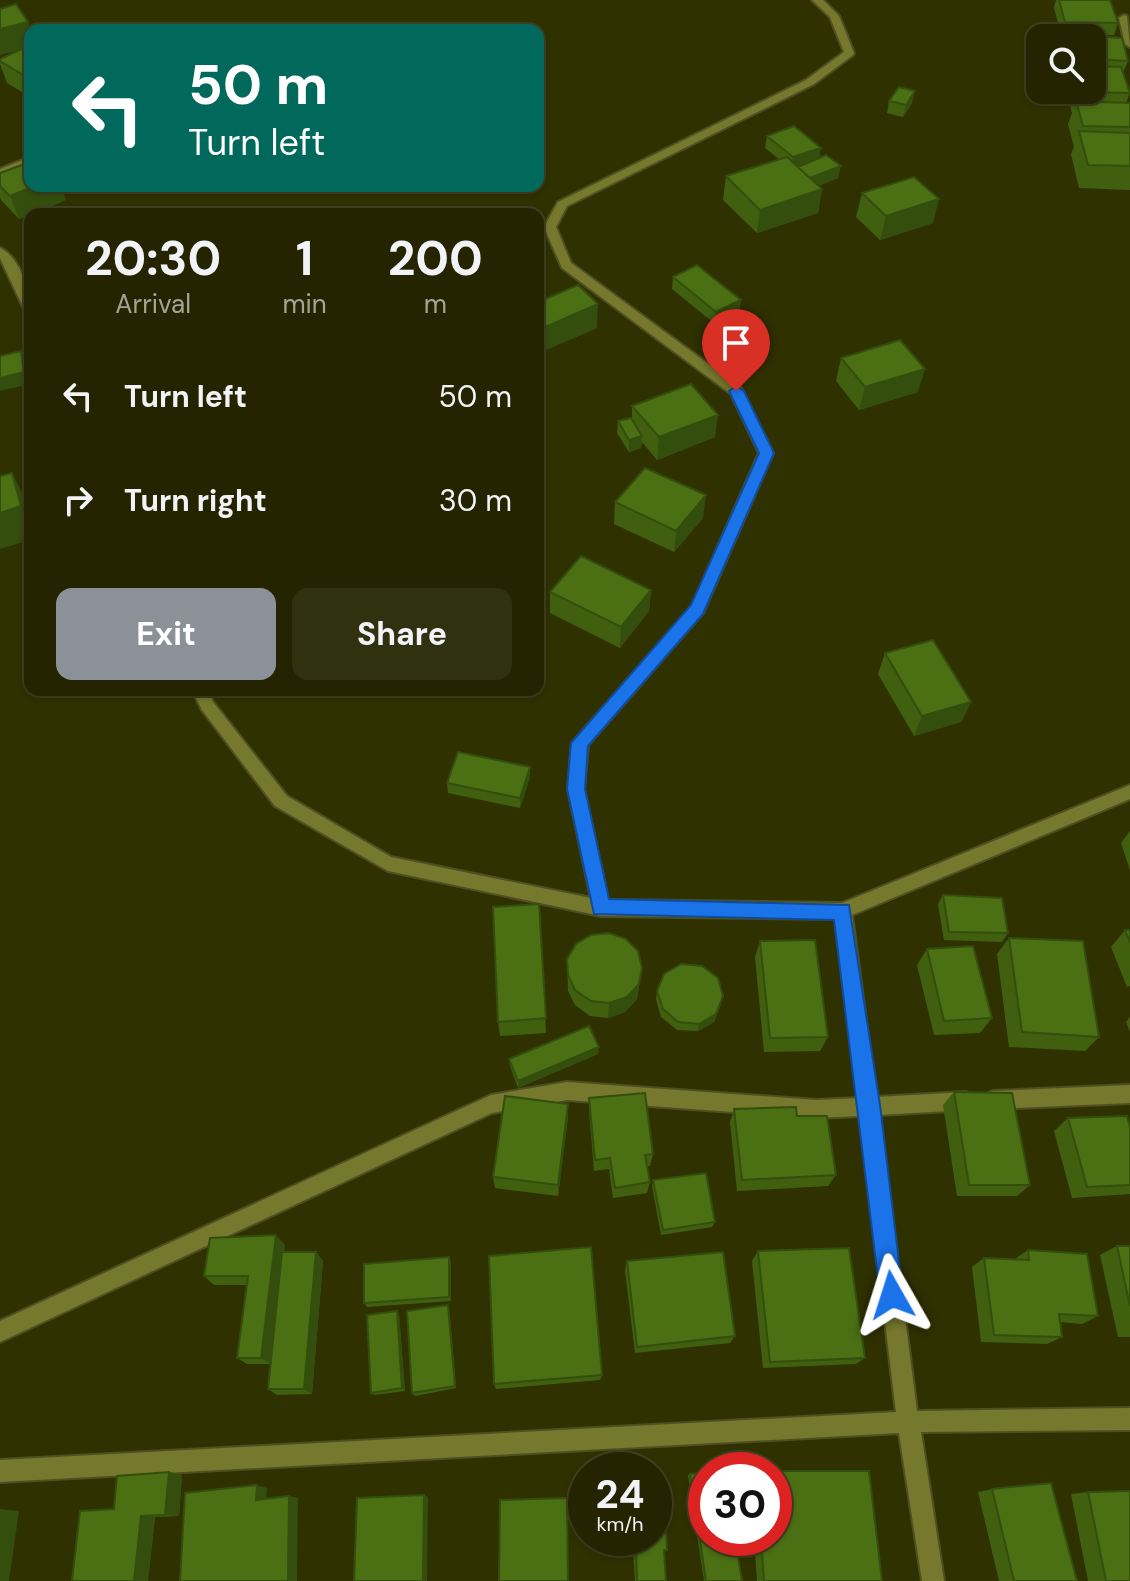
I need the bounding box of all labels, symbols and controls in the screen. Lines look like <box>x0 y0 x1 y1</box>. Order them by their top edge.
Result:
map controls <box>1026 24 1106 104</box>
button: search <box>1026 24 1106 104</box>
text: 50 m <box>188 48 328 121</box>
icon: left <box>56 56 160 160</box>
text: Turn left <box>188 119 325 166</box>
text: 20:30 <box>85 227 221 290</box>
text: 1 <box>296 227 313 290</box>
text: 200 <box>388 227 483 290</box>
text: Arrival <box>115 287 191 321</box>
text: min <box>282 287 327 321</box>
text: m <box>424 287 447 321</box>
pin <box>702 309 770 391</box>
icon: arrive <box>714 321 758 365</box>
icon: left <box>56 374 100 418</box>
text: Turn left <box>124 377 247 416</box>
text: 50 m <box>438 377 512 416</box>
icon: right <box>56 478 100 522</box>
text: Turn right <box>124 481 267 520</box>
text: 30 m <box>439 481 512 520</box>
button: Exit <box>56 588 276 680</box>
button: Share <box>292 588 512 680</box>
position arrow <box>850 1253 934 1337</box>
speed limit sign: 30 <box>688 1452 792 1556</box>
text: 24 <box>596 1468 644 1520</box>
text: km/h <box>596 1511 644 1537</box>

